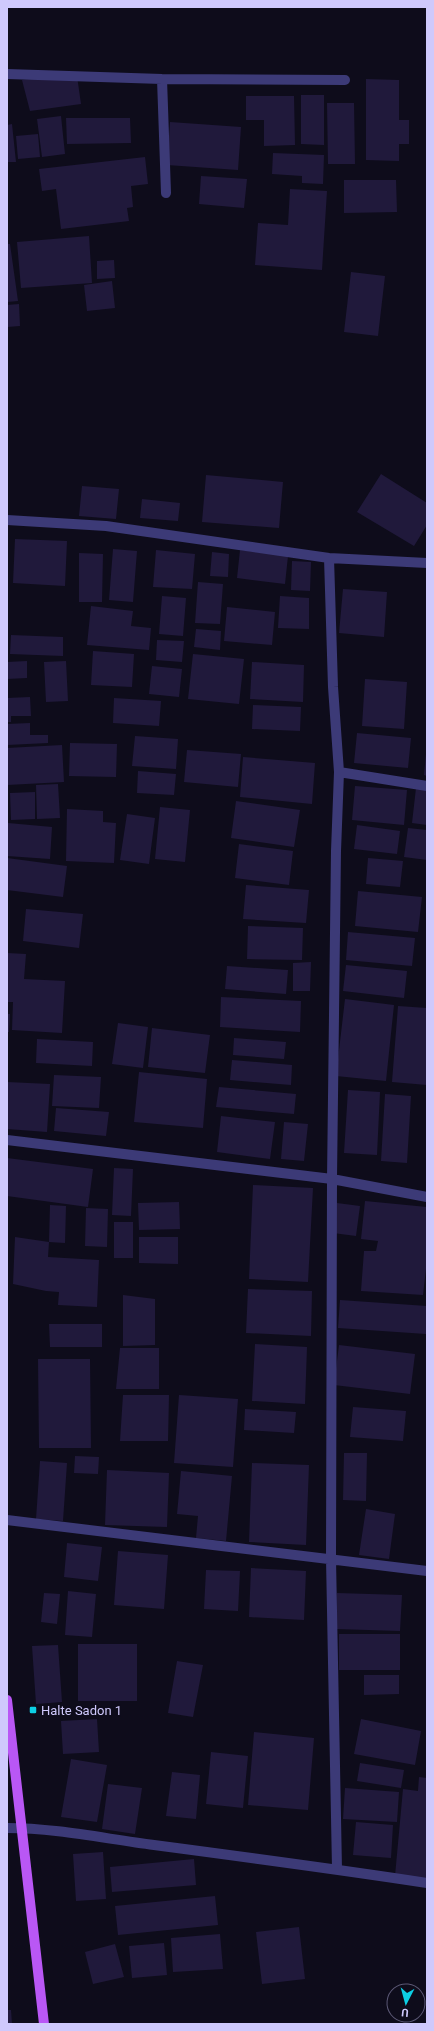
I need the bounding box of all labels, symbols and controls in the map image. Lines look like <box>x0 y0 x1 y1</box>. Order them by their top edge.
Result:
place label: Halte Sadon 1 <box>41 1703 122 1718</box>
marker: Halte Sadon 1 <box>28 1705 38 1715</box>
north arrow <box>386 1983 426 2023</box>
text: U <box>401 2006 409 2019</box>

